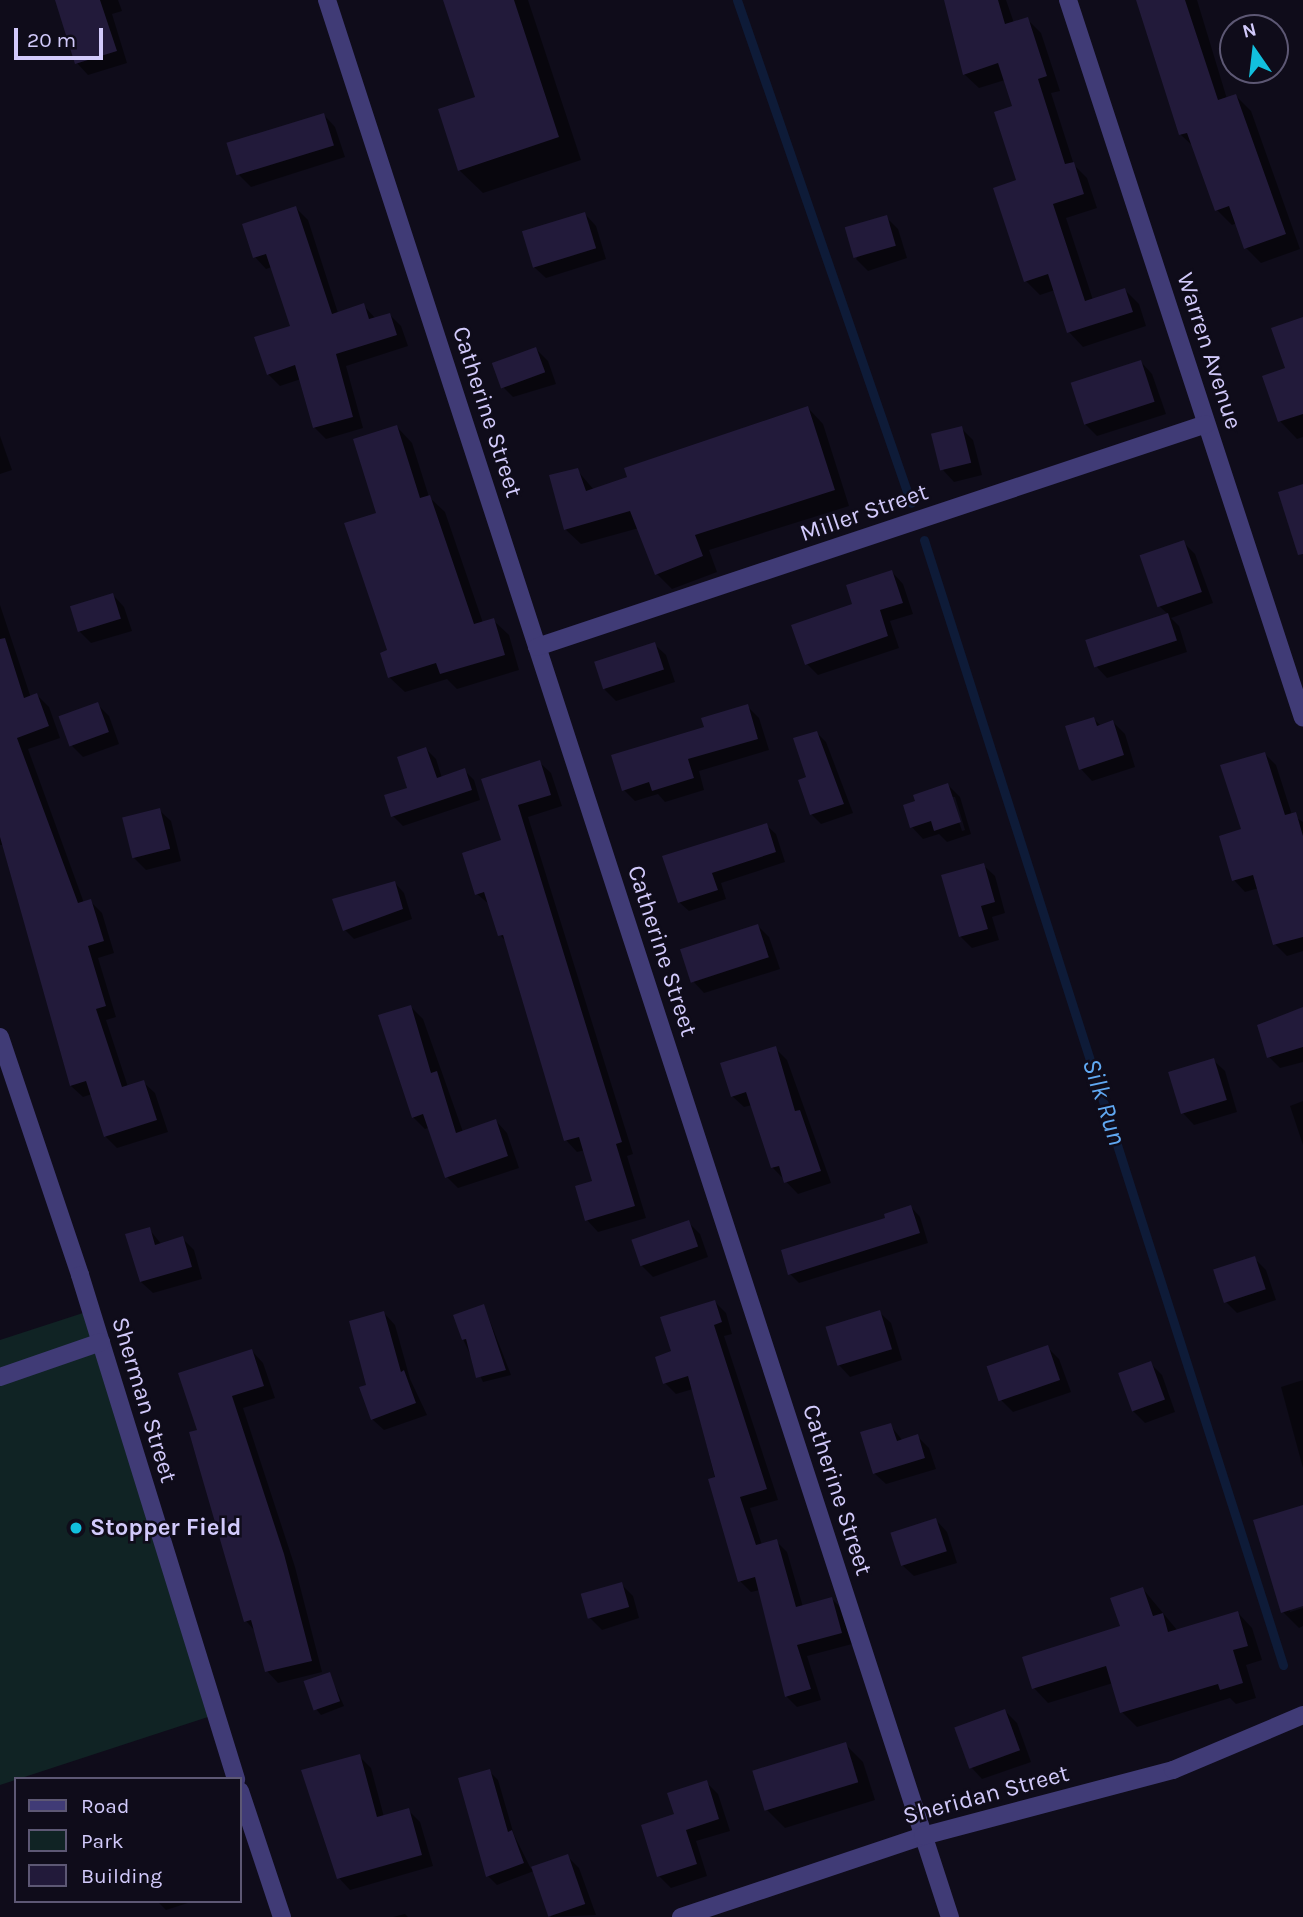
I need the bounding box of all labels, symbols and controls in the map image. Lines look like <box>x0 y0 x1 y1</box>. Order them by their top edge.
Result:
scale bar <box>18 14 107 58</box>
north arrow <box>1219 14 1289 84</box>
text: N <box>1240 18 1259 43</box>
text: 20 m <box>27 28 76 52</box>
street label: Warren Avenue <box>1170 269 1248 433</box>
street label: Catherine Street <box>446 323 528 501</box>
street label: Miller Street <box>796 478 932 548</box>
street label: Catherine Street <box>621 862 703 1040</box>
water label: Silk Run <box>1075 1055 1133 1149</box>
street label: Sherman Street <box>105 1314 183 1486</box>
street label: Catherine Street <box>796 1401 878 1579</box>
place label: Stopper Field <box>90 1514 242 1542</box>
marker: Stopper Field <box>68 1520 84 1536</box>
street label: Sheridan Street <box>900 1759 1072 1831</box>
legend <box>14 1777 242 1903</box>
text: Road <box>81 1794 129 1818</box>
text: Park <box>81 1829 124 1853</box>
text: Building <box>81 1864 162 1888</box>

